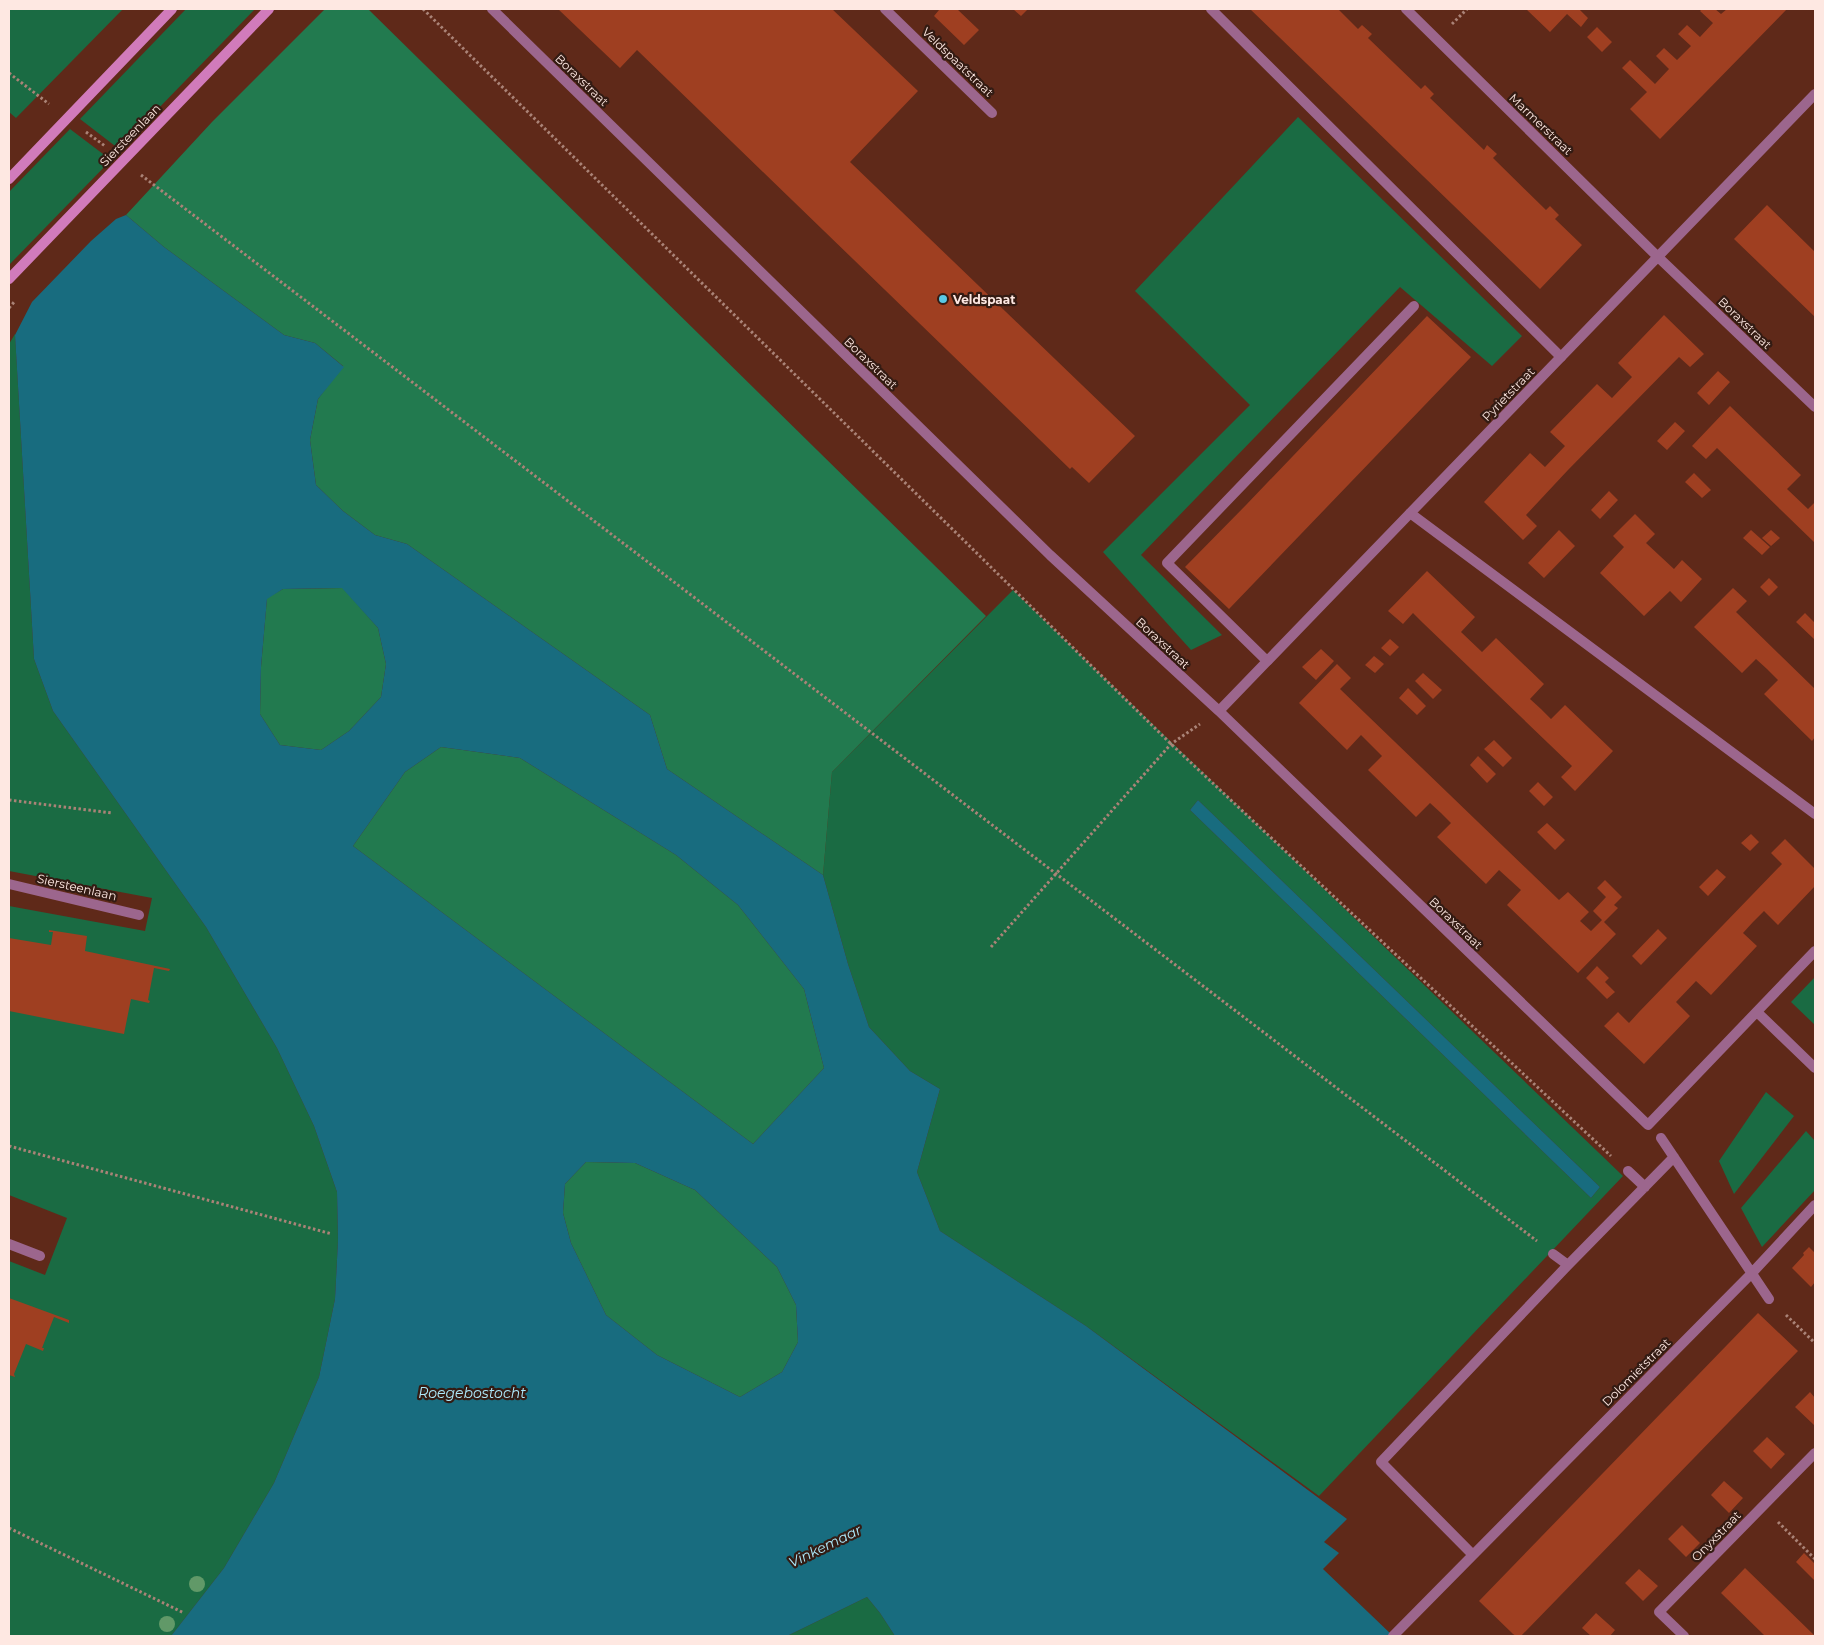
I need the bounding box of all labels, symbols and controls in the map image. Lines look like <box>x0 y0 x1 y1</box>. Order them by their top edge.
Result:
street label: Veldspaatstraat <box>919 24 997 100</box>
street label: Boraxstraat <box>552 51 612 109</box>
street label: Marmerstraat <box>1506 90 1576 158</box>
street label: Siersteenlaan <box>96 101 164 169</box>
place label: Veldspaat <box>952 292 1016 307</box>
marker: Veldspaat <box>937 293 949 305</box>
street label: Boraxstraat <box>1715 294 1775 352</box>
street label: Boraxstraat <box>841 334 901 392</box>
street label: Pyrietstraat <box>1479 364 1538 424</box>
street label: Boraxstraat <box>1133 614 1193 672</box>
street label: Siersteenlaan <box>36 871 118 903</box>
street label: Boraxstraat <box>1426 894 1486 952</box>
street label: Dolomietstraat <box>1599 1335 1673 1409</box>
water label: Roegebostocht <box>418 1384 526 1402</box>
street label: Onyxstraat <box>1688 1507 1744 1564</box>
water label: Vinkemaar <box>786 1520 865 1571</box>

